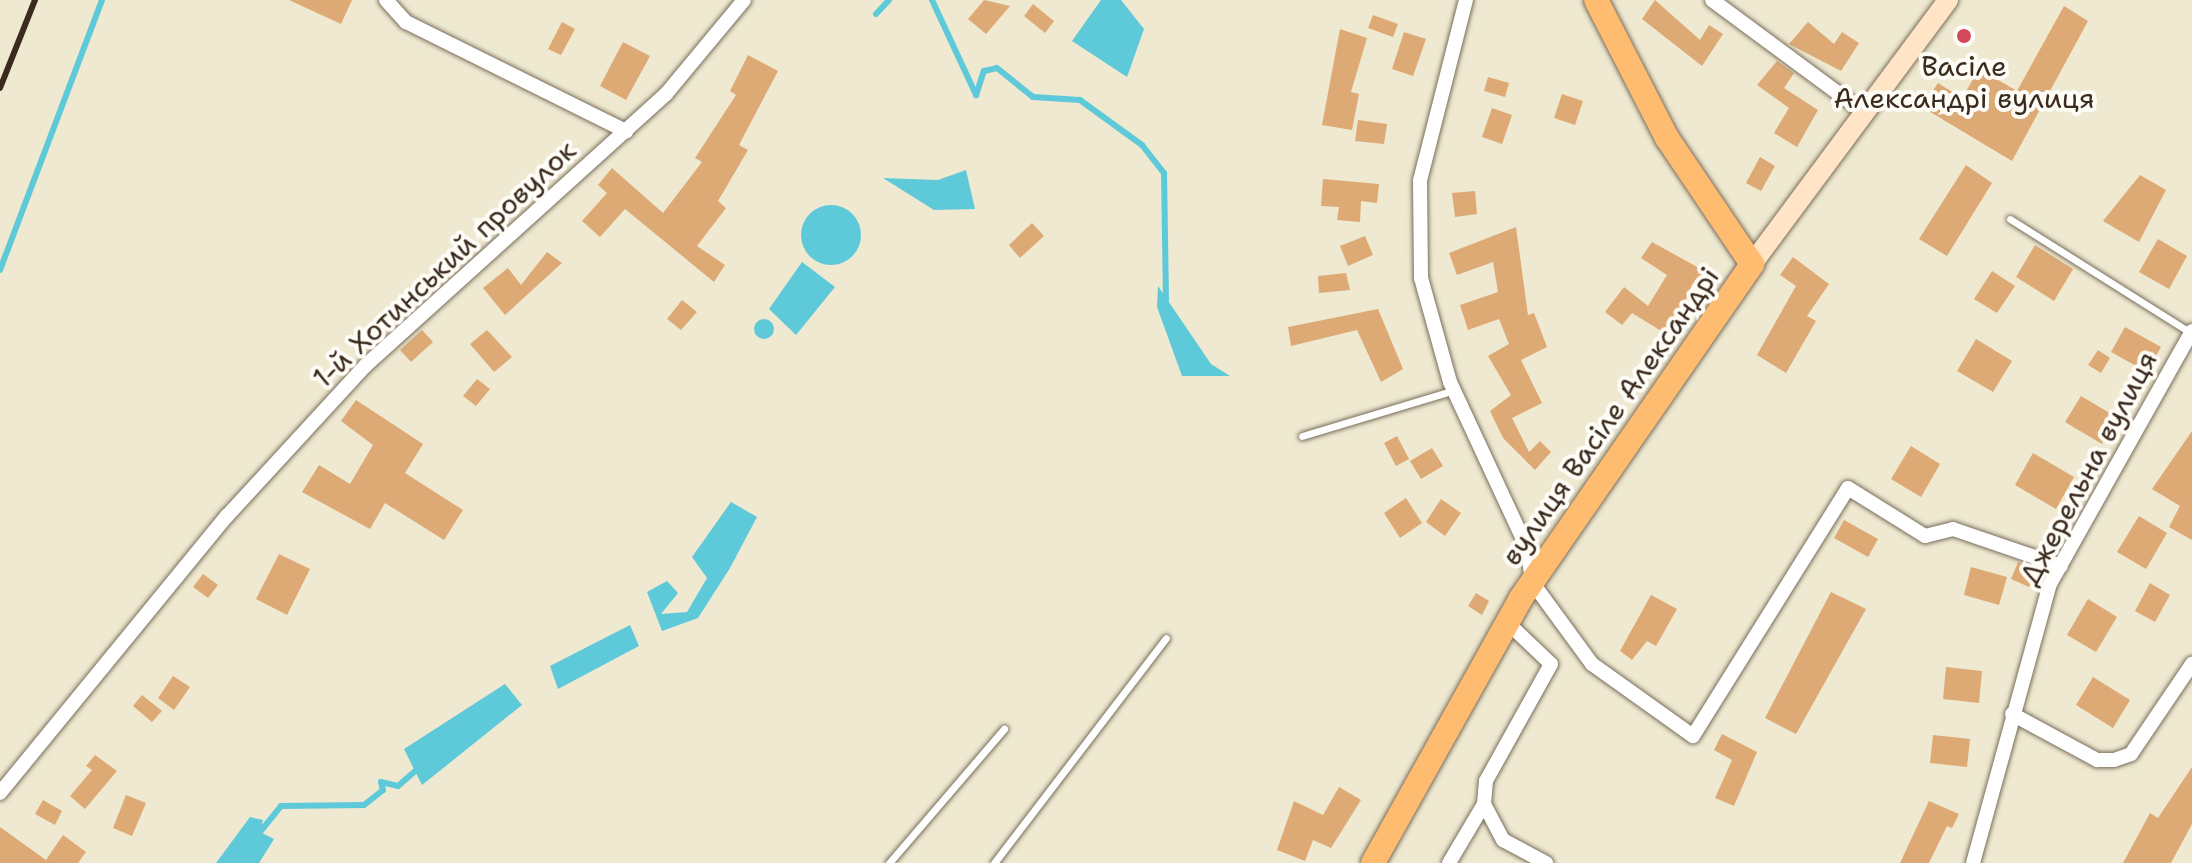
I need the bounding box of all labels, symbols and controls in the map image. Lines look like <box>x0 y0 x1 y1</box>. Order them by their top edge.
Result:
marker: Васіле Александрі вулиця <box>1955 27 1973 45</box>
place label: Васіле Александрі вулиця <box>1833 49 2095 115</box>
street label: 1-й Хотинський провулок <box>306 133 582 395</box>
street label: вулиця Васіле Александрі <box>1494 260 1726 572</box>
street label: Джерельна вулиця <box>2012 345 2164 591</box>

